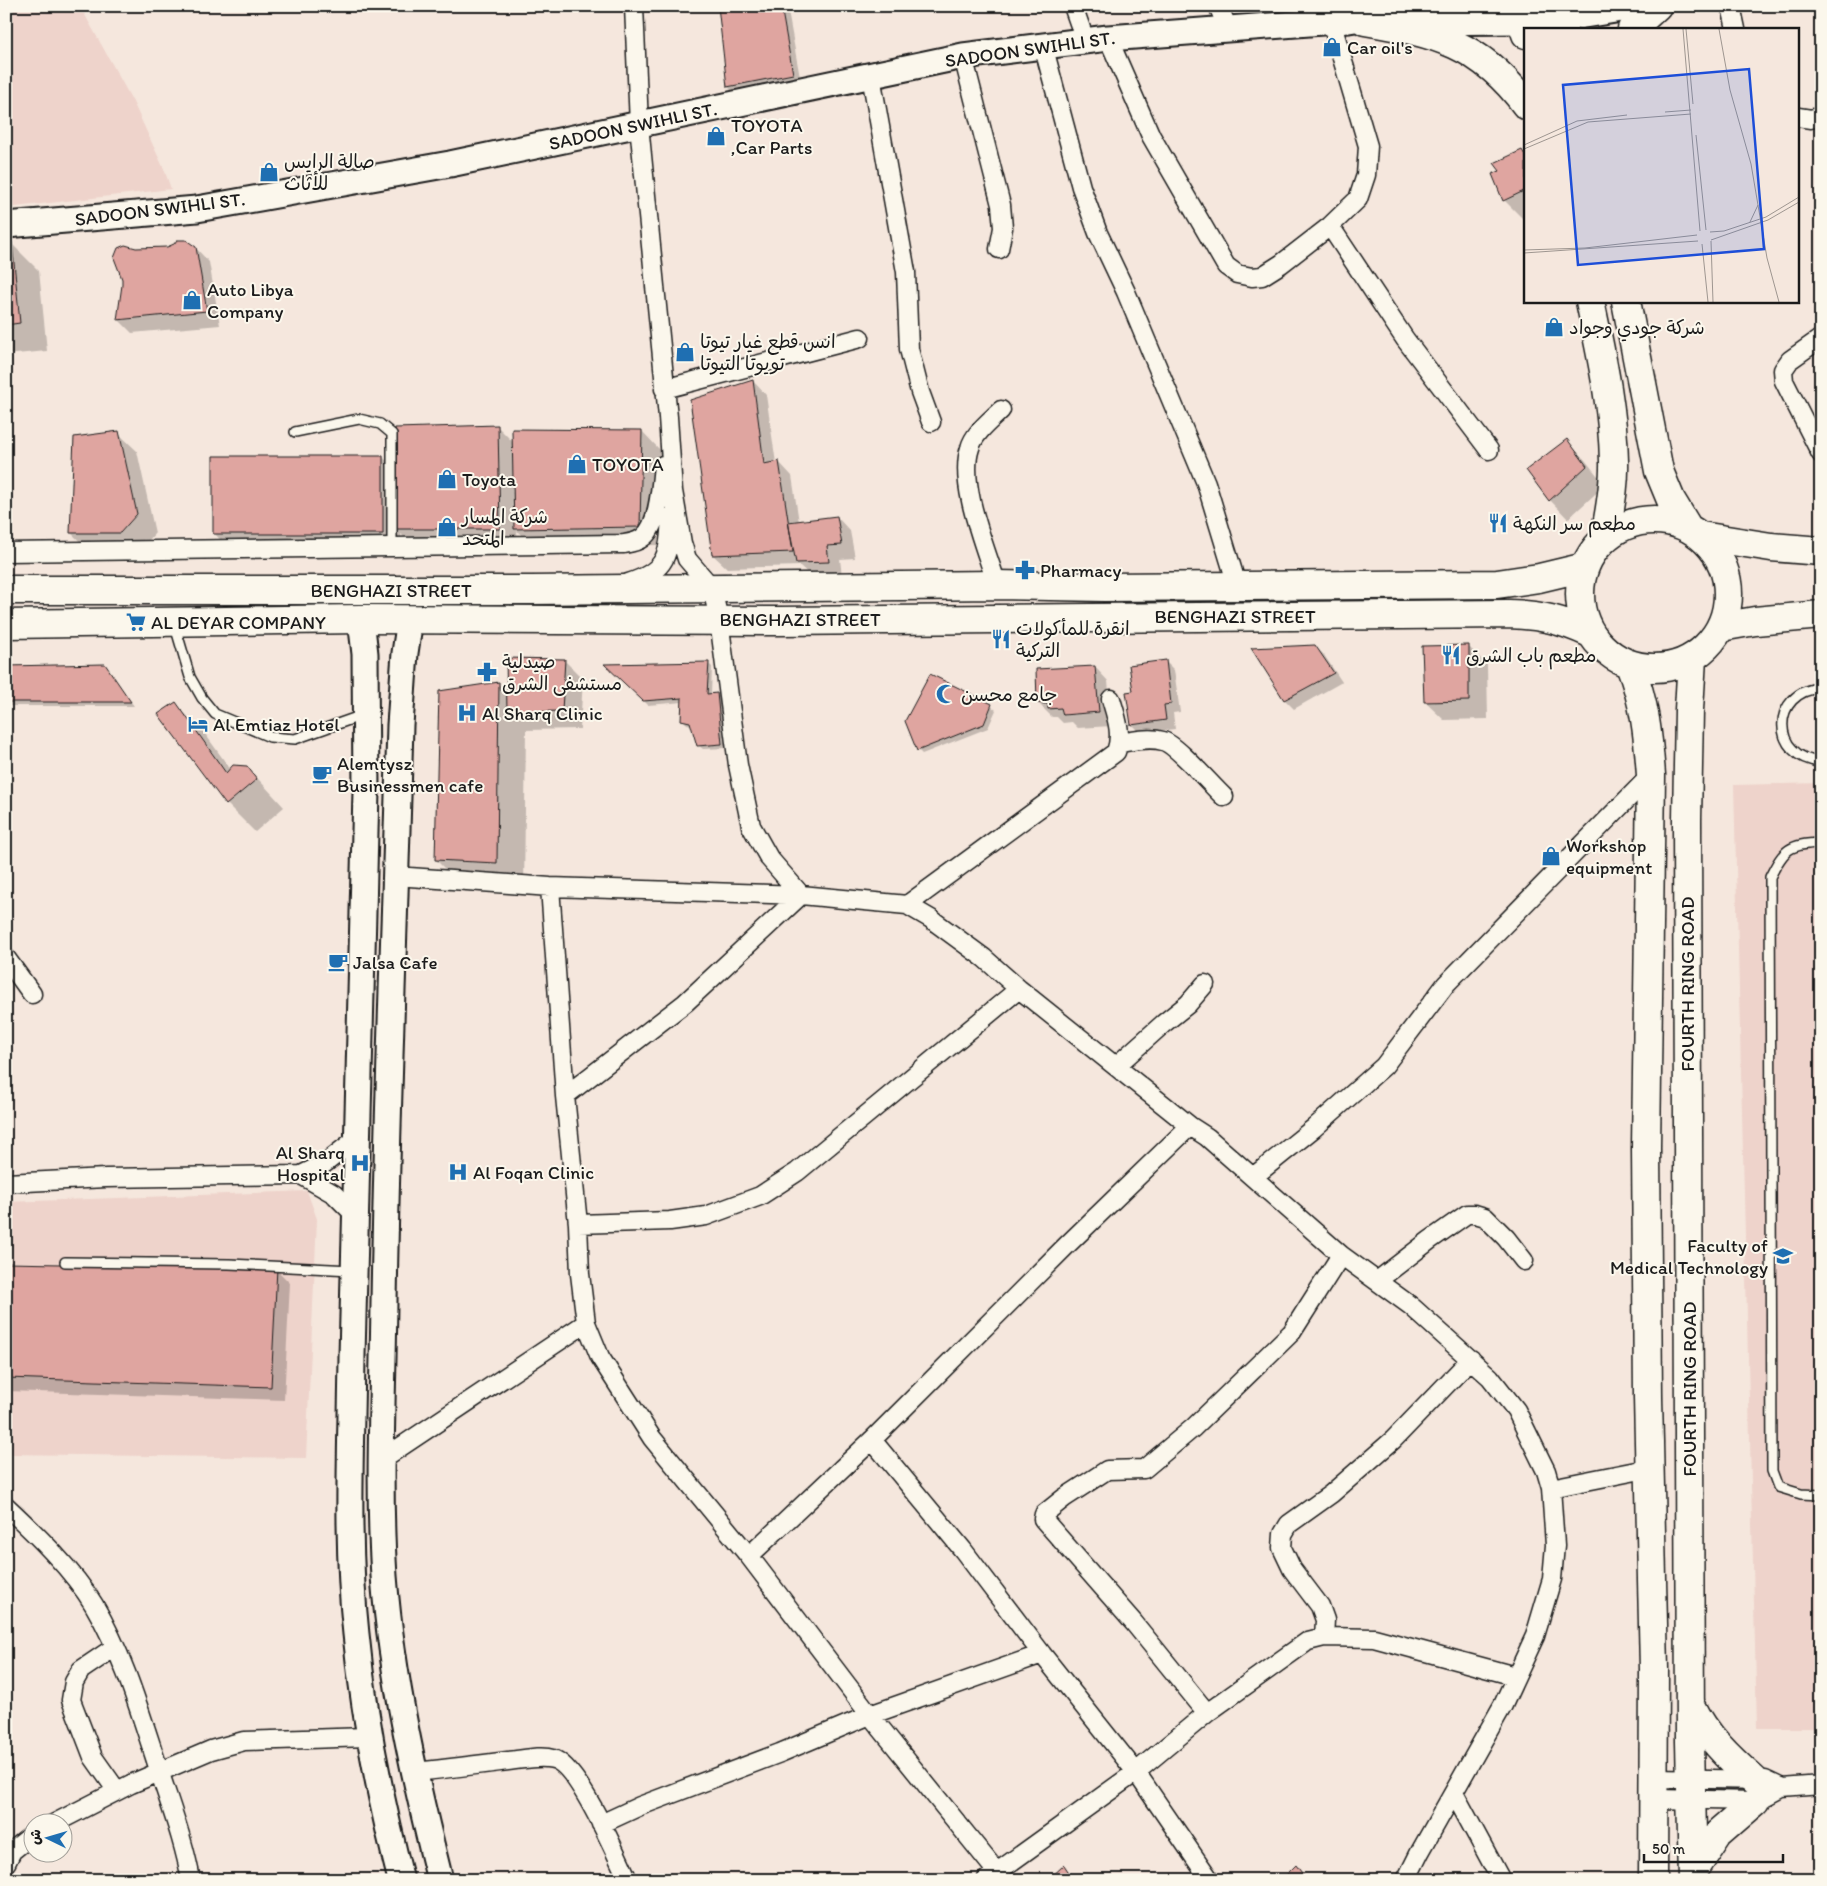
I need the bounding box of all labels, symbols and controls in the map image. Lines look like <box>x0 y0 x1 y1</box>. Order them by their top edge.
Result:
street label: SADOON SWIHLI ST. <box>944 26 1116 72</box>
inset map <box>1524 28 1800 302</box>
shop icon: Car oil's <box>1321 36 1343 58</box>
place label: Car oil's <box>1347 36 1413 59</box>
street label: SADOON SWIHLI ST. <box>547 97 719 155</box>
place label: TOYOTA ,Car Parts <box>731 114 812 159</box>
shop icon: TOYOTA ,Car Parts <box>705 125 727 147</box>
place label: صالة الرايس للأثاث <box>284 150 375 195</box>
shop icon: صالة الرايس للأثاث <box>258 161 280 183</box>
street label: SADOON SWIHLI ST. <box>74 187 246 231</box>
place label: Auto Libya Company <box>207 278 294 323</box>
shop icon: Auto Libya Company <box>181 289 203 311</box>
shop icon: شركة جودي وجواد <box>1543 316 1565 338</box>
place label: شركة جودي وجواد <box>1569 316 1705 342</box>
place label: انس قطع غيار تيوتا تويوتا التيوتا <box>700 330 836 376</box>
shop icon: انس قطع غيار تيوتا تويوتا التيوتا <box>674 341 696 363</box>
shop icon: TOYOTA <box>566 453 588 475</box>
place label: TOYOTA <box>592 453 664 476</box>
shop icon: Toyota <box>436 468 458 490</box>
place label: Toyota <box>462 468 516 491</box>
place label: شركة المسار المتحد <box>460 505 548 550</box>
restaurant icon: مطعم سر النكهة <box>1487 512 1509 534</box>
place label: مطعم سر النكهة <box>1513 512 1636 538</box>
shop icon: شركة المسار المتحد <box>436 516 458 538</box>
pharmacy icon: Pharmacy <box>1014 559 1036 581</box>
place label: Pharmacy <box>1040 559 1121 582</box>
street label: BENGHAZI STREET <box>310 579 472 602</box>
street label: BENGHAZI STREET <box>1154 605 1316 628</box>
street label: BENGHAZI STREET <box>719 608 881 631</box>
supermarket icon: AL DEYAR COMPANY <box>125 611 147 633</box>
place label: AL DEYAR COMPANY <box>151 611 326 634</box>
place label: انقرة للمأكولات التركية <box>1016 617 1130 662</box>
restaurant icon: انقرة للمأكولات التركية <box>990 628 1012 650</box>
restaurant icon: مطعم باب الشرق <box>1440 644 1462 666</box>
place label: مطعم باب الشرق <box>1466 644 1596 670</box>
place label: صيدلية مستشفى الشرق <box>502 650 622 696</box>
pharmacy icon: صيدلية مستشفى الشرق <box>476 661 498 683</box>
mosque icon: جامع محسن <box>935 683 957 705</box>
place label: جامع محسن <box>961 683 1058 708</box>
hospital icon: Al Sharq Clinic <box>456 702 478 724</box>
place label: Al Sharq Clinic <box>482 702 603 725</box>
hotel icon: Al Emtiaz Hotel <box>187 713 209 735</box>
place label: Al Emtiaz Hotel <box>213 713 340 736</box>
place label: Alemtysz Businessmen cafe <box>337 752 483 797</box>
cafe icon: Alemtysz Businessmen cafe <box>311 763 333 785</box>
place label: Workshop equipment <box>1566 834 1652 879</box>
shop icon: Workshop equipment <box>1540 845 1562 867</box>
street label: FOURTH RING ROAD <box>1676 896 1699 1072</box>
cafe icon: Jalsa Cafe <box>327 951 349 973</box>
place label: Jalsa Cafe <box>353 951 438 974</box>
place label: Al Sharq Hospital <box>276 1141 346 1186</box>
hospital icon: Al Sharq Hospital <box>349 1152 371 1174</box>
hospital icon: Al Foqan Clinic <box>447 1161 469 1183</box>
place label: Al Foqan Clinic <box>473 1161 594 1184</box>
place label: Faculty of Medical Technology <box>1610 1234 1768 1279</box>
school or university icon: Faculty of Medical Technology <box>1772 1245 1794 1267</box>
street label: FOURTH RING ROAD <box>1678 1301 1701 1477</box>
north arrow <box>22 1814 72 1864</box>
text: ش <box>26 1828 45 1845</box>
scale bar <box>1644 1831 1783 1863</box>
text: 50 m <box>1652 1840 1685 1858</box>

